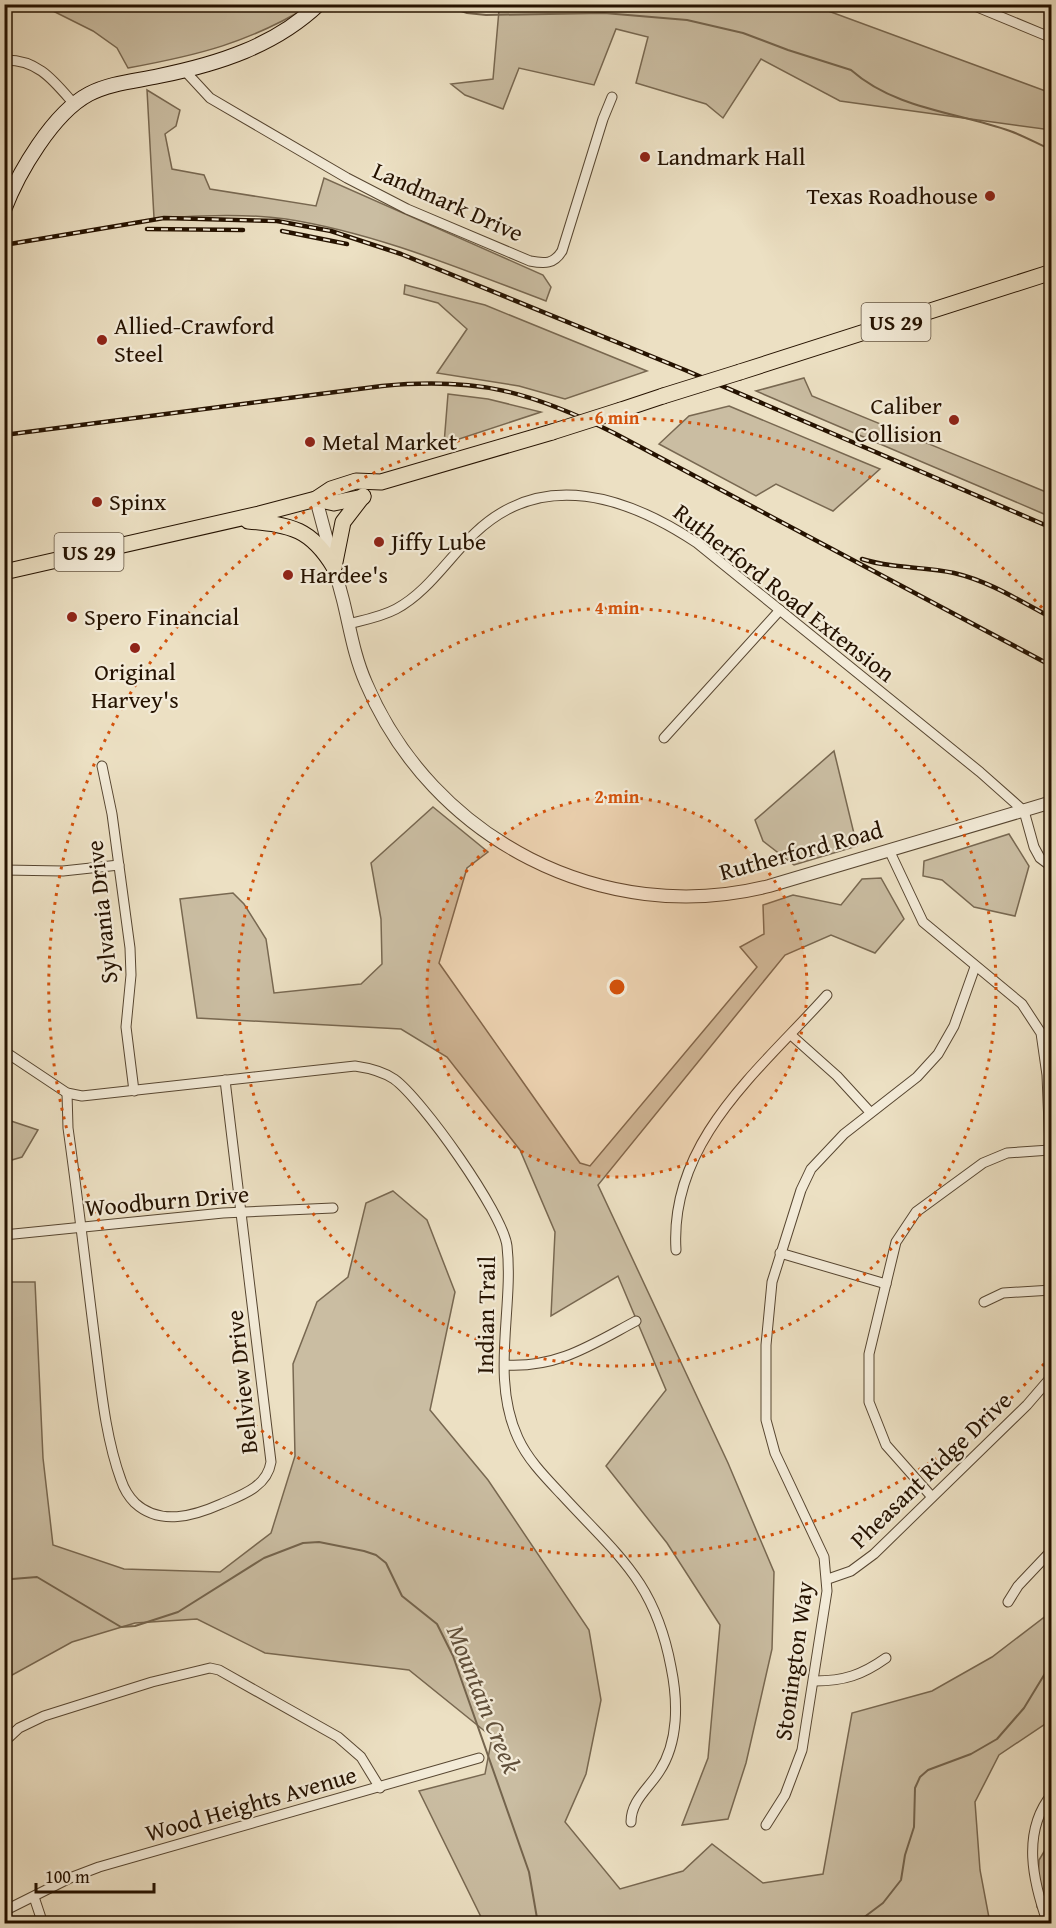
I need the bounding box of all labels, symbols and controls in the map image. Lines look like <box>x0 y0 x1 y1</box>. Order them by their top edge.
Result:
place label: Landmark Hall <box>657 139 806 174</box>
marker: Landmark Hall <box>638 150 652 164</box>
street label: Landmark Drive <box>367 153 529 250</box>
place label: Texas Roadhouse <box>806 178 978 213</box>
marker: Texas Roadhouse <box>983 189 997 203</box>
road number: US 29 <box>862 303 930 341</box>
place label: Allied-Crawford Steel <box>114 308 274 371</box>
marker: Allied-Crawford Steel <box>95 333 109 347</box>
place label: Caliber Collision <box>855 388 943 451</box>
text: 6 min <box>595 404 640 431</box>
marker: Caliber Collision <box>947 413 961 427</box>
place label: Metal Market <box>322 424 458 459</box>
marker: Metal Market <box>303 435 317 449</box>
place label: Spinx <box>109 484 167 519</box>
marker: Spinx <box>90 495 104 509</box>
street label: Rutherford Road Extension <box>666 495 903 691</box>
place label: Jiffy Lube <box>388 524 486 559</box>
road number: US 29 <box>54 533 124 571</box>
marker: Jiffy Lube <box>372 535 386 549</box>
place label: Hardee's <box>300 557 388 592</box>
marker: Hardee's <box>281 568 295 582</box>
text: 4 min <box>595 594 640 621</box>
place label: Spero Financial <box>84 599 239 634</box>
marker: Spero Financial <box>65 610 79 624</box>
marker: Original Harvey's <box>128 641 142 655</box>
place label: Original Harvey's <box>91 654 179 717</box>
text: 2 min <box>595 783 640 810</box>
street label: Rutherford Road <box>715 812 887 889</box>
street label: Sylvania Drive <box>77 839 126 985</box>
centre of rings <box>607 977 627 997</box>
street label: Woodburn Drive <box>83 1176 251 1225</box>
street label: Indian Trail <box>467 1255 504 1375</box>
street label: Bellview Drive <box>217 1308 266 1456</box>
street label: Pheasant Ridge Drive <box>842 1383 1019 1556</box>
street label: Stonington Way <box>765 1579 822 1743</box>
water label: Mountain Creek <box>437 1619 532 1779</box>
street label: Wood Heights Avenue <box>141 1757 361 1850</box>
scale bar <box>36 1856 154 1894</box>
text: 100 m <box>45 1863 90 1890</box>

